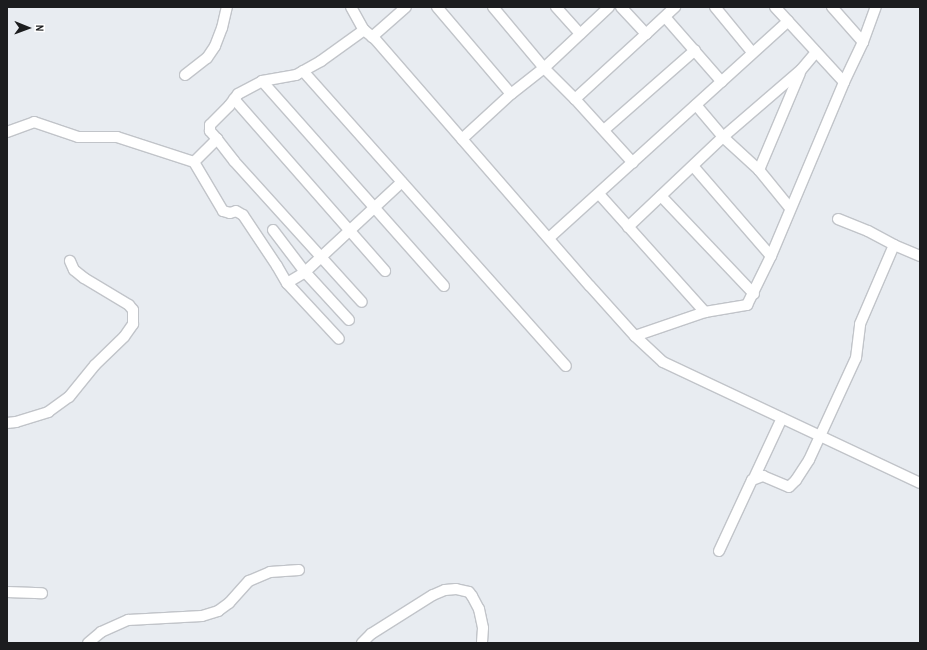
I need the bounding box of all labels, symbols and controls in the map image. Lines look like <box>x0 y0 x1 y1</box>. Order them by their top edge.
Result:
north arrow <box>8 8 48 48</box>
text: N <box>33 25 47 32</box>

